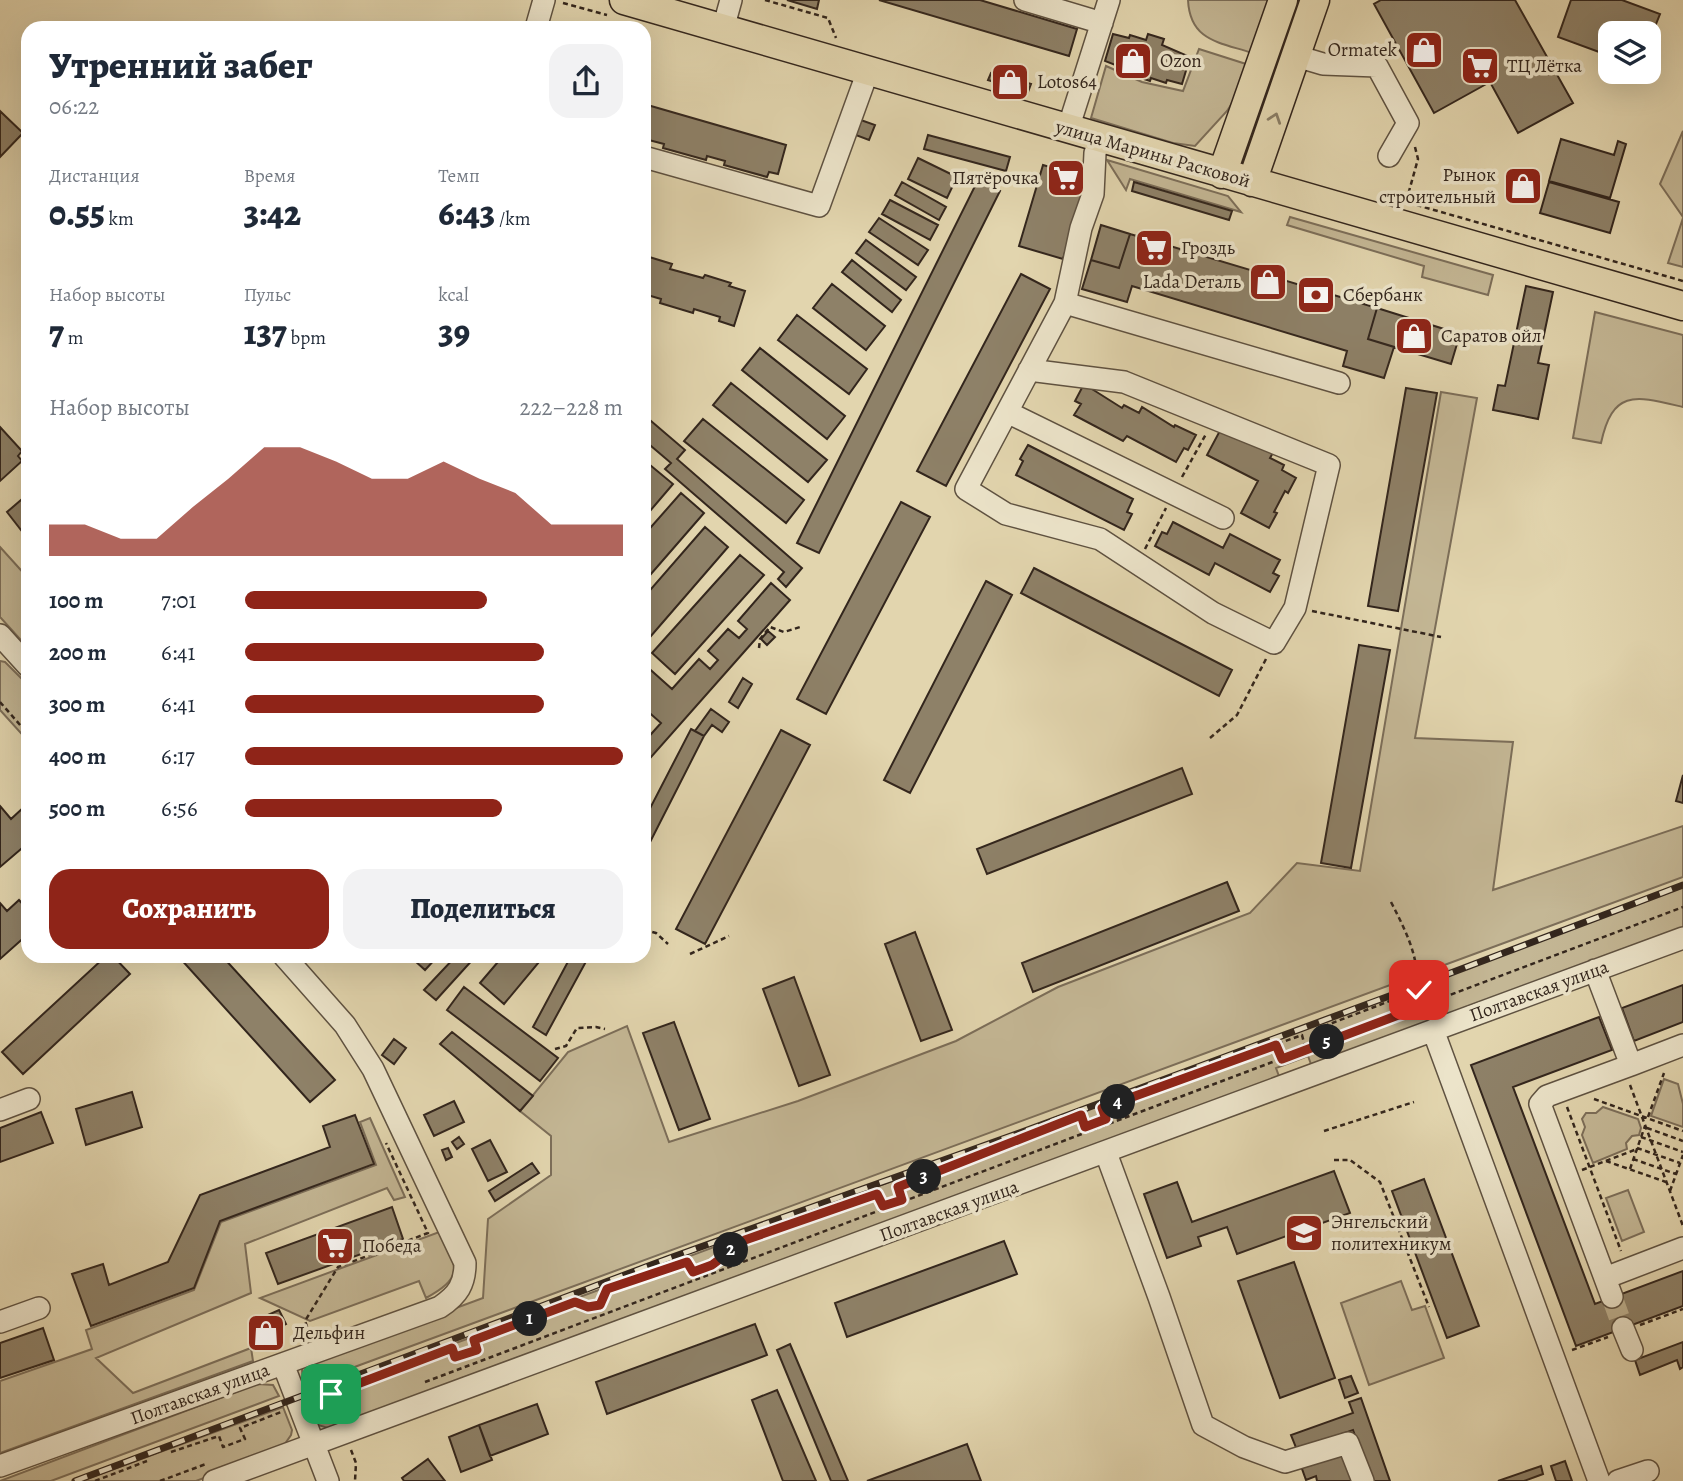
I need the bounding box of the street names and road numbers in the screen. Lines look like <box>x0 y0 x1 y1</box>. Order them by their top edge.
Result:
street label: улица Марины Расковой <box>1052 113 1253 194</box>
street label: Полтавская улица <box>1466 954 1612 1028</box>
street label: Полтавская улица <box>876 1174 1022 1248</box>
street label: Полтавская улица <box>127 1357 273 1431</box>

